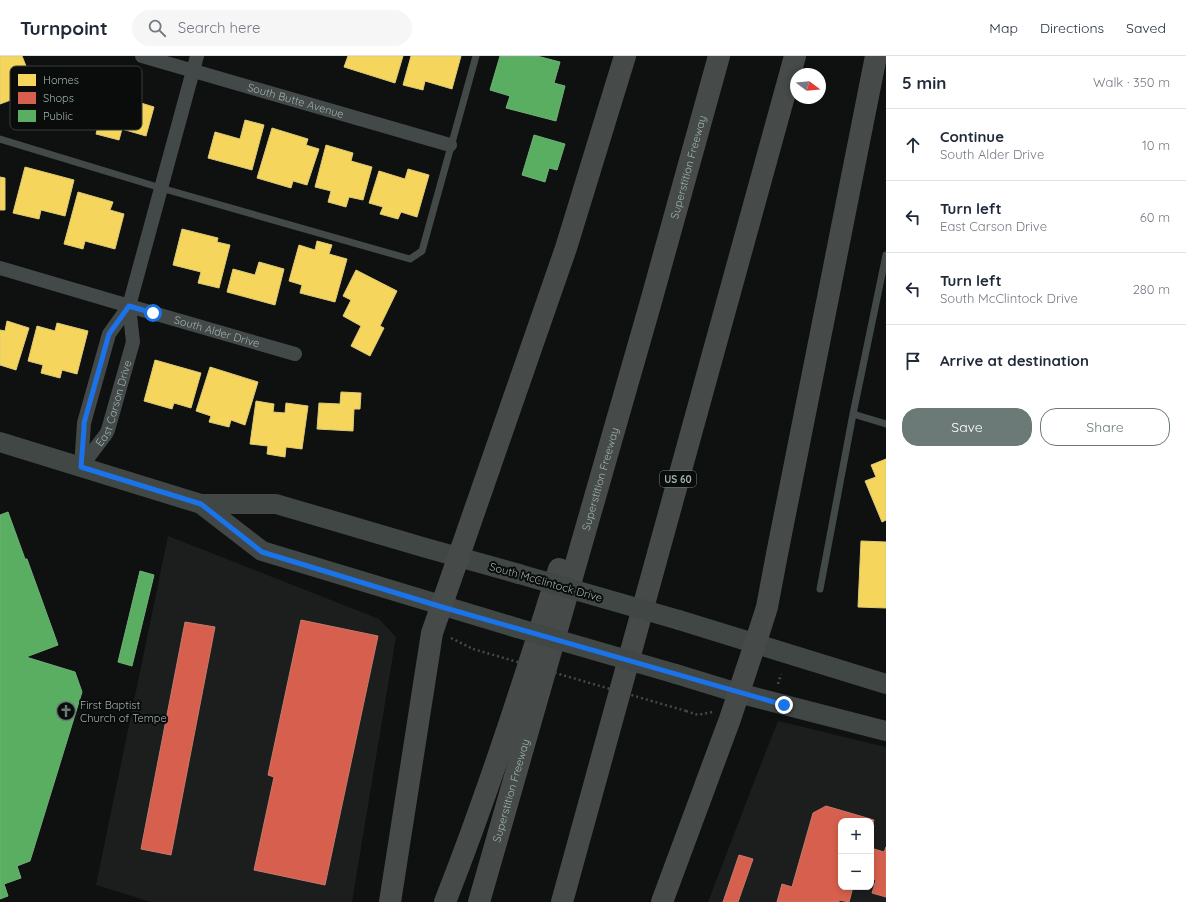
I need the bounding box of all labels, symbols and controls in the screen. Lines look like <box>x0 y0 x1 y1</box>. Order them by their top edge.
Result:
search box <box>132 10 412 46</box>
text: Turnpoint <box>20 16 108 40</box>
icon: search <box>146 17 168 39</box>
text: Search here <box>178 18 261 37</box>
text: Map <box>989 19 1018 37</box>
text: Directions <box>1040 19 1104 37</box>
text: Saved <box>1126 19 1166 37</box>
legend <box>10 66 142 130</box>
north arrow <box>790 68 826 104</box>
text: 5 min <box>902 72 946 93</box>
text: Homes <box>43 73 79 87</box>
text: Walk · 350 m <box>1093 74 1170 90</box>
street label: South Butte Avenue <box>246 80 346 121</box>
text: Shops <box>43 91 74 105</box>
text: Public <box>43 109 73 123</box>
street label: Superstition Freeway <box>667 114 709 221</box>
text: Continue <box>940 127 1004 146</box>
icon: ahead <box>902 134 924 156</box>
text: 10 m <box>1142 137 1170 153</box>
text: South Alder Drive <box>940 146 1044 162</box>
text: Turn left <box>940 199 1002 218</box>
icon: left <box>902 206 924 228</box>
text: 60 m <box>1140 209 1170 225</box>
text: East Carson Drive <box>940 218 1047 234</box>
text: Turn left <box>940 271 1002 290</box>
icon: left <box>902 278 924 300</box>
text: 280 m <box>1133 281 1170 297</box>
text: South McClintock Drive <box>940 290 1078 306</box>
route start <box>144 304 162 322</box>
street label: South Alder Drive <box>173 312 261 350</box>
icon: arrive <box>902 350 924 372</box>
text: Arrive at destination <box>940 351 1089 370</box>
street label: East Carson Drive <box>92 358 135 449</box>
button: Save <box>902 408 1032 446</box>
button: Share <box>1040 408 1170 446</box>
street label: Superstition Freeway <box>579 426 622 532</box>
road number: US 60 <box>660 471 696 487</box>
street label: South McClintock Drive <box>488 559 604 605</box>
route end <box>775 696 793 714</box>
place label: First Baptist Church of Tempe <box>80 698 167 725</box>
church icon: First Baptist Church of Tempe <box>55 700 77 722</box>
street label: Superstition Freeway <box>490 737 532 844</box>
map controls <box>838 818 874 890</box>
button: + <box>838 818 874 854</box>
button: − <box>838 854 874 890</box>

